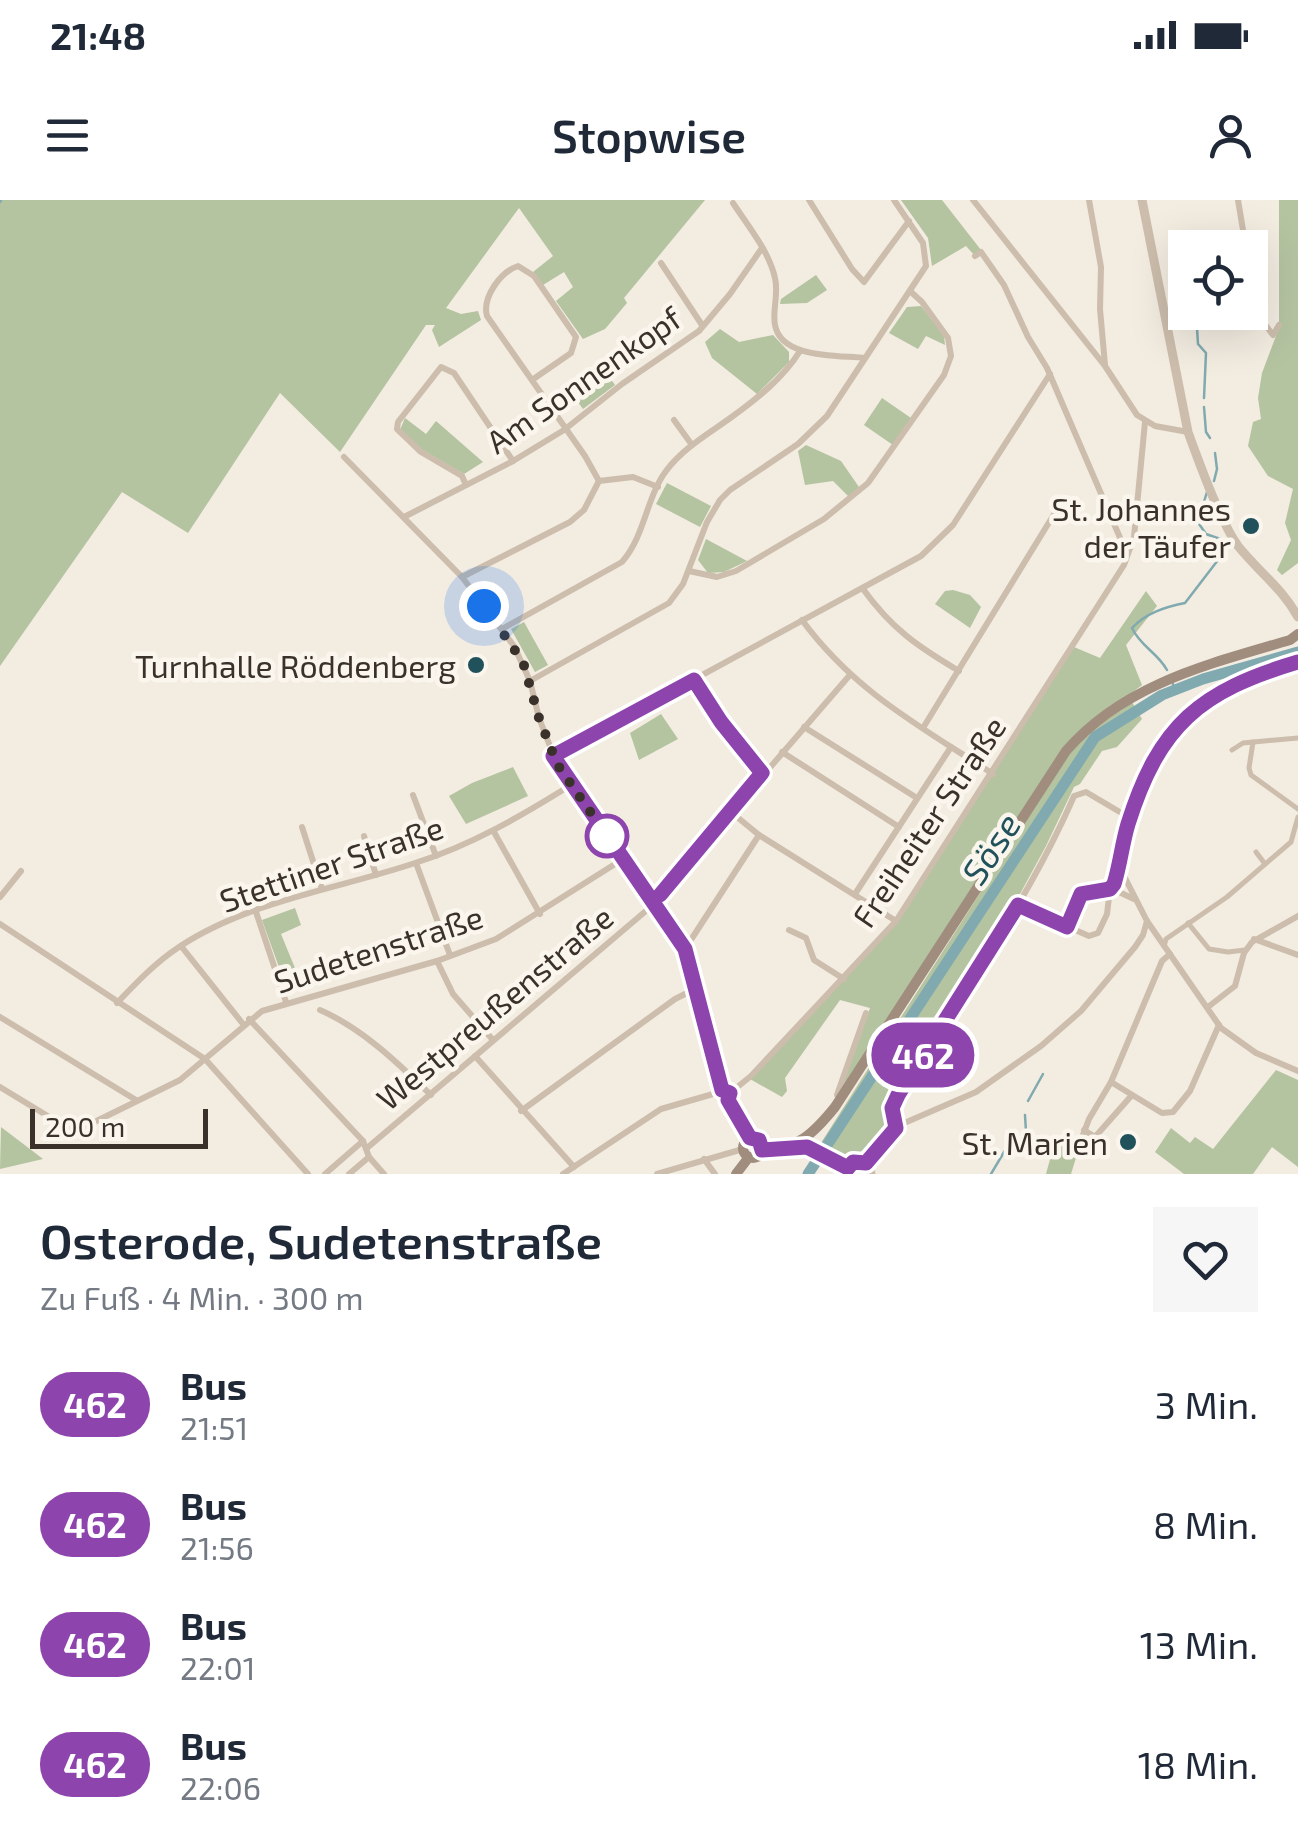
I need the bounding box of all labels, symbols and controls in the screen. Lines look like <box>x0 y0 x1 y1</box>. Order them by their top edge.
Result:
text: 21:48 <box>50 12 146 58</box>
icon: menu <box>40 108 95 163</box>
text: Stopwise <box>552 108 746 162</box>
icon: person <box>1203 108 1258 163</box>
map controls <box>1168 230 1268 330</box>
button: locate <box>1168 230 1268 330</box>
street label: Am Sonnenkopf <box>478 297 688 460</box>
place label: St. Johannes der Täufer <box>1051 489 1231 564</box>
marker: St. Johannes der Täufer <box>1240 515 1262 537</box>
your location <box>459 581 509 631</box>
place label: Turnhalle Röddenberg <box>135 646 456 684</box>
marker: Turnhalle Röddenberg <box>465 654 487 676</box>
street label: Freiheiter Straße <box>844 709 1012 933</box>
water label: Söse <box>952 805 1028 891</box>
street label: Stettiner Straße <box>214 807 448 919</box>
unlabelled marker <box>586 815 628 857</box>
street label: Sudetenstraße <box>269 896 487 1000</box>
street label: Westpreußenstraße <box>368 897 620 1117</box>
line badge: 462 <box>866 1022 980 1088</box>
text: 462 <box>891 1034 955 1076</box>
scale bar <box>30 1104 208 1148</box>
text: 200 m <box>45 1109 125 1143</box>
place label: St. Marien <box>961 1123 1108 1161</box>
marker: St. Marien <box>1117 1131 1139 1153</box>
button: heart <box>1153 1207 1258 1312</box>
text: Osterode, Sudetenstraße <box>40 1211 602 1269</box>
text: Zu Fuß · 4 Min. · 300 m <box>40 1278 364 1316</box>
text: Bus <box>180 1362 247 1408</box>
text: 3 Min. <box>1155 1381 1258 1427</box>
text: 462 <box>63 1383 127 1425</box>
text: 21:51 <box>180 1408 248 1446</box>
text: Bus <box>180 1482 247 1528</box>
text: 8 Min. <box>1153 1501 1258 1547</box>
text: 462 <box>63 1503 127 1545</box>
text: 21:56 <box>180 1528 254 1566</box>
text: Bus <box>180 1602 247 1648</box>
text: 13 Min. <box>1140 1621 1258 1667</box>
text: 462 <box>63 1623 127 1665</box>
text: 22:01 <box>180 1648 256 1686</box>
text: Bus <box>180 1722 247 1768</box>
text: 18 Min. <box>1138 1741 1258 1787</box>
text: 462 <box>63 1743 127 1785</box>
text: 22:06 <box>180 1768 261 1806</box>

